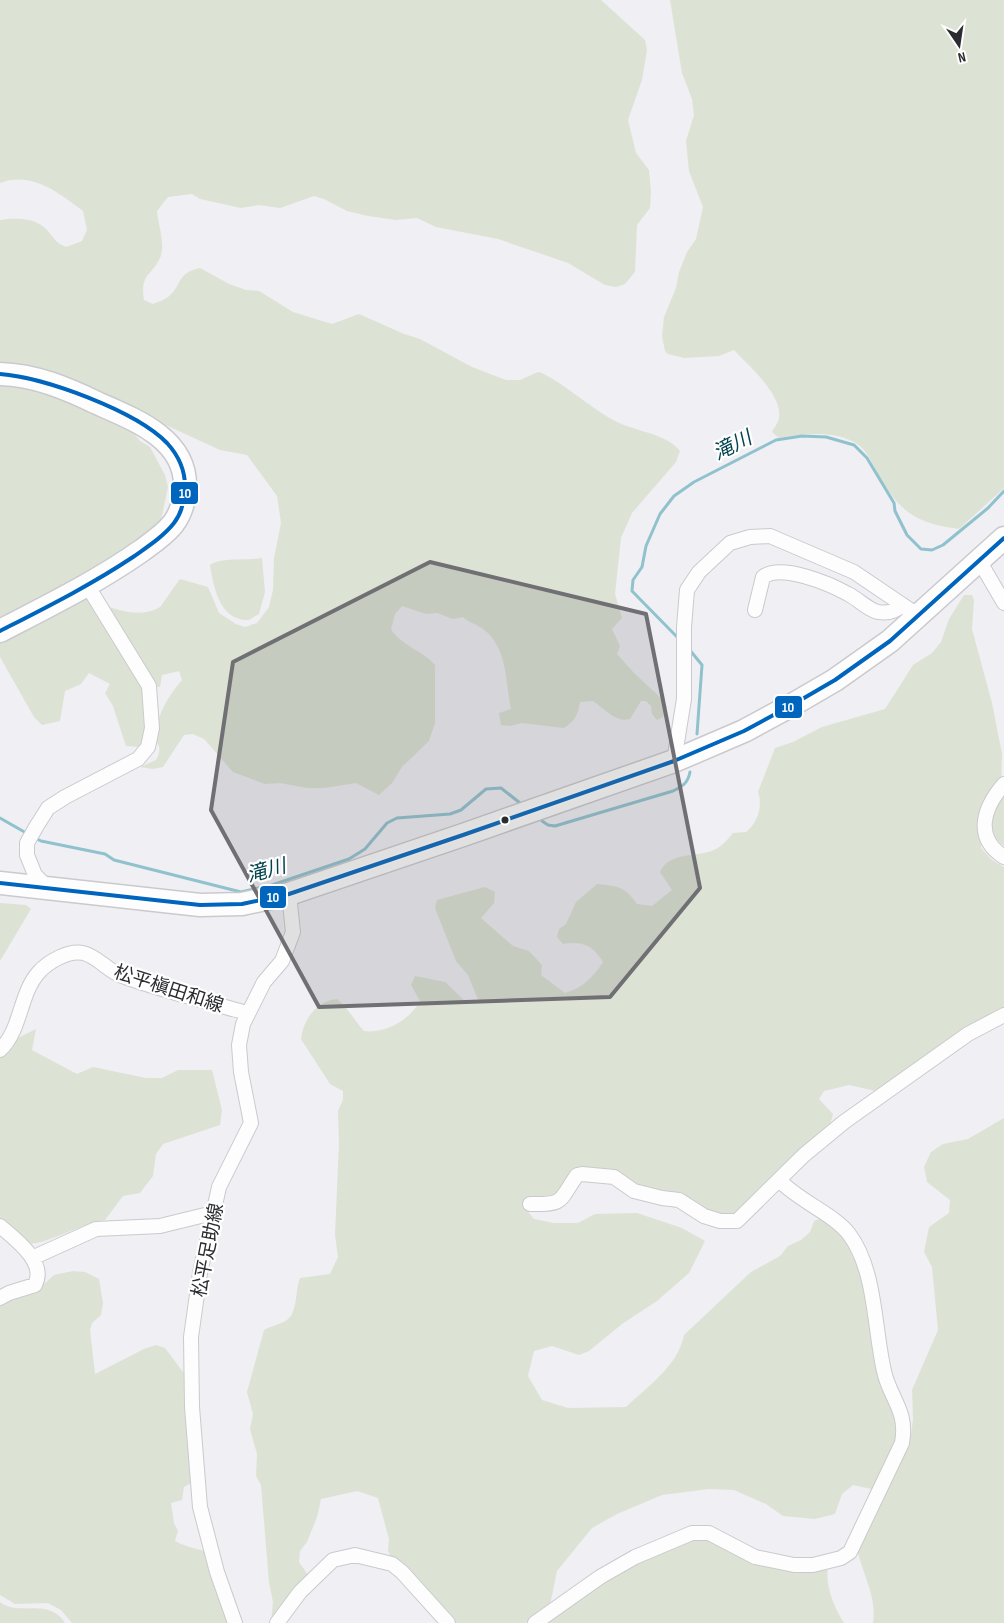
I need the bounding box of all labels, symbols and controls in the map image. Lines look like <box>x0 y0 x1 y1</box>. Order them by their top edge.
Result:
north arrow <box>934 20 984 70</box>
text: N <box>956 48 967 66</box>
water label: 滝川 <box>709 425 758 466</box>
line badge: 10 <box>170 481 199 505</box>
text: 10 <box>179 485 191 502</box>
line badge: 10 <box>774 695 803 719</box>
text: 10 <box>782 699 794 716</box>
unlabelled marker <box>500 815 510 825</box>
water label: 滝川 <box>244 854 291 888</box>
line badge: 10 <box>259 885 287 909</box>
text: 10 <box>267 889 279 906</box>
street label: 松平槇田和線 <box>111 961 226 1018</box>
street label: 松平足助線 <box>188 1201 229 1299</box>

